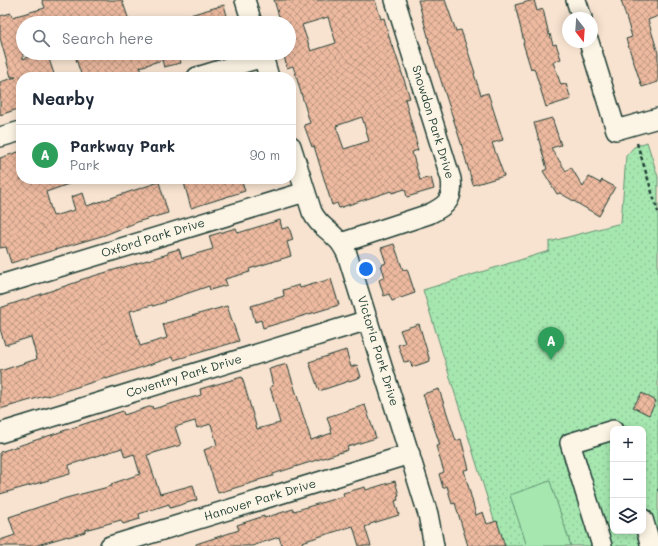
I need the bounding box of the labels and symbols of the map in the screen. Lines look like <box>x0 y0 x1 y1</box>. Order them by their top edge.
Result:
north arrow <box>562 12 598 48</box>
street label: Snowdon Park Drive <box>409 63 459 180</box>
street label: Oxford Park Drive <box>99 214 207 260</box>
your location <box>356 259 376 279</box>
street label: Victoria Park Drive <box>355 294 403 408</box>
pin: A <box>538 327 564 360</box>
street label: Coventry Park Drive <box>124 350 244 400</box>
street label: Hanover Park Drive <box>202 474 318 524</box>

